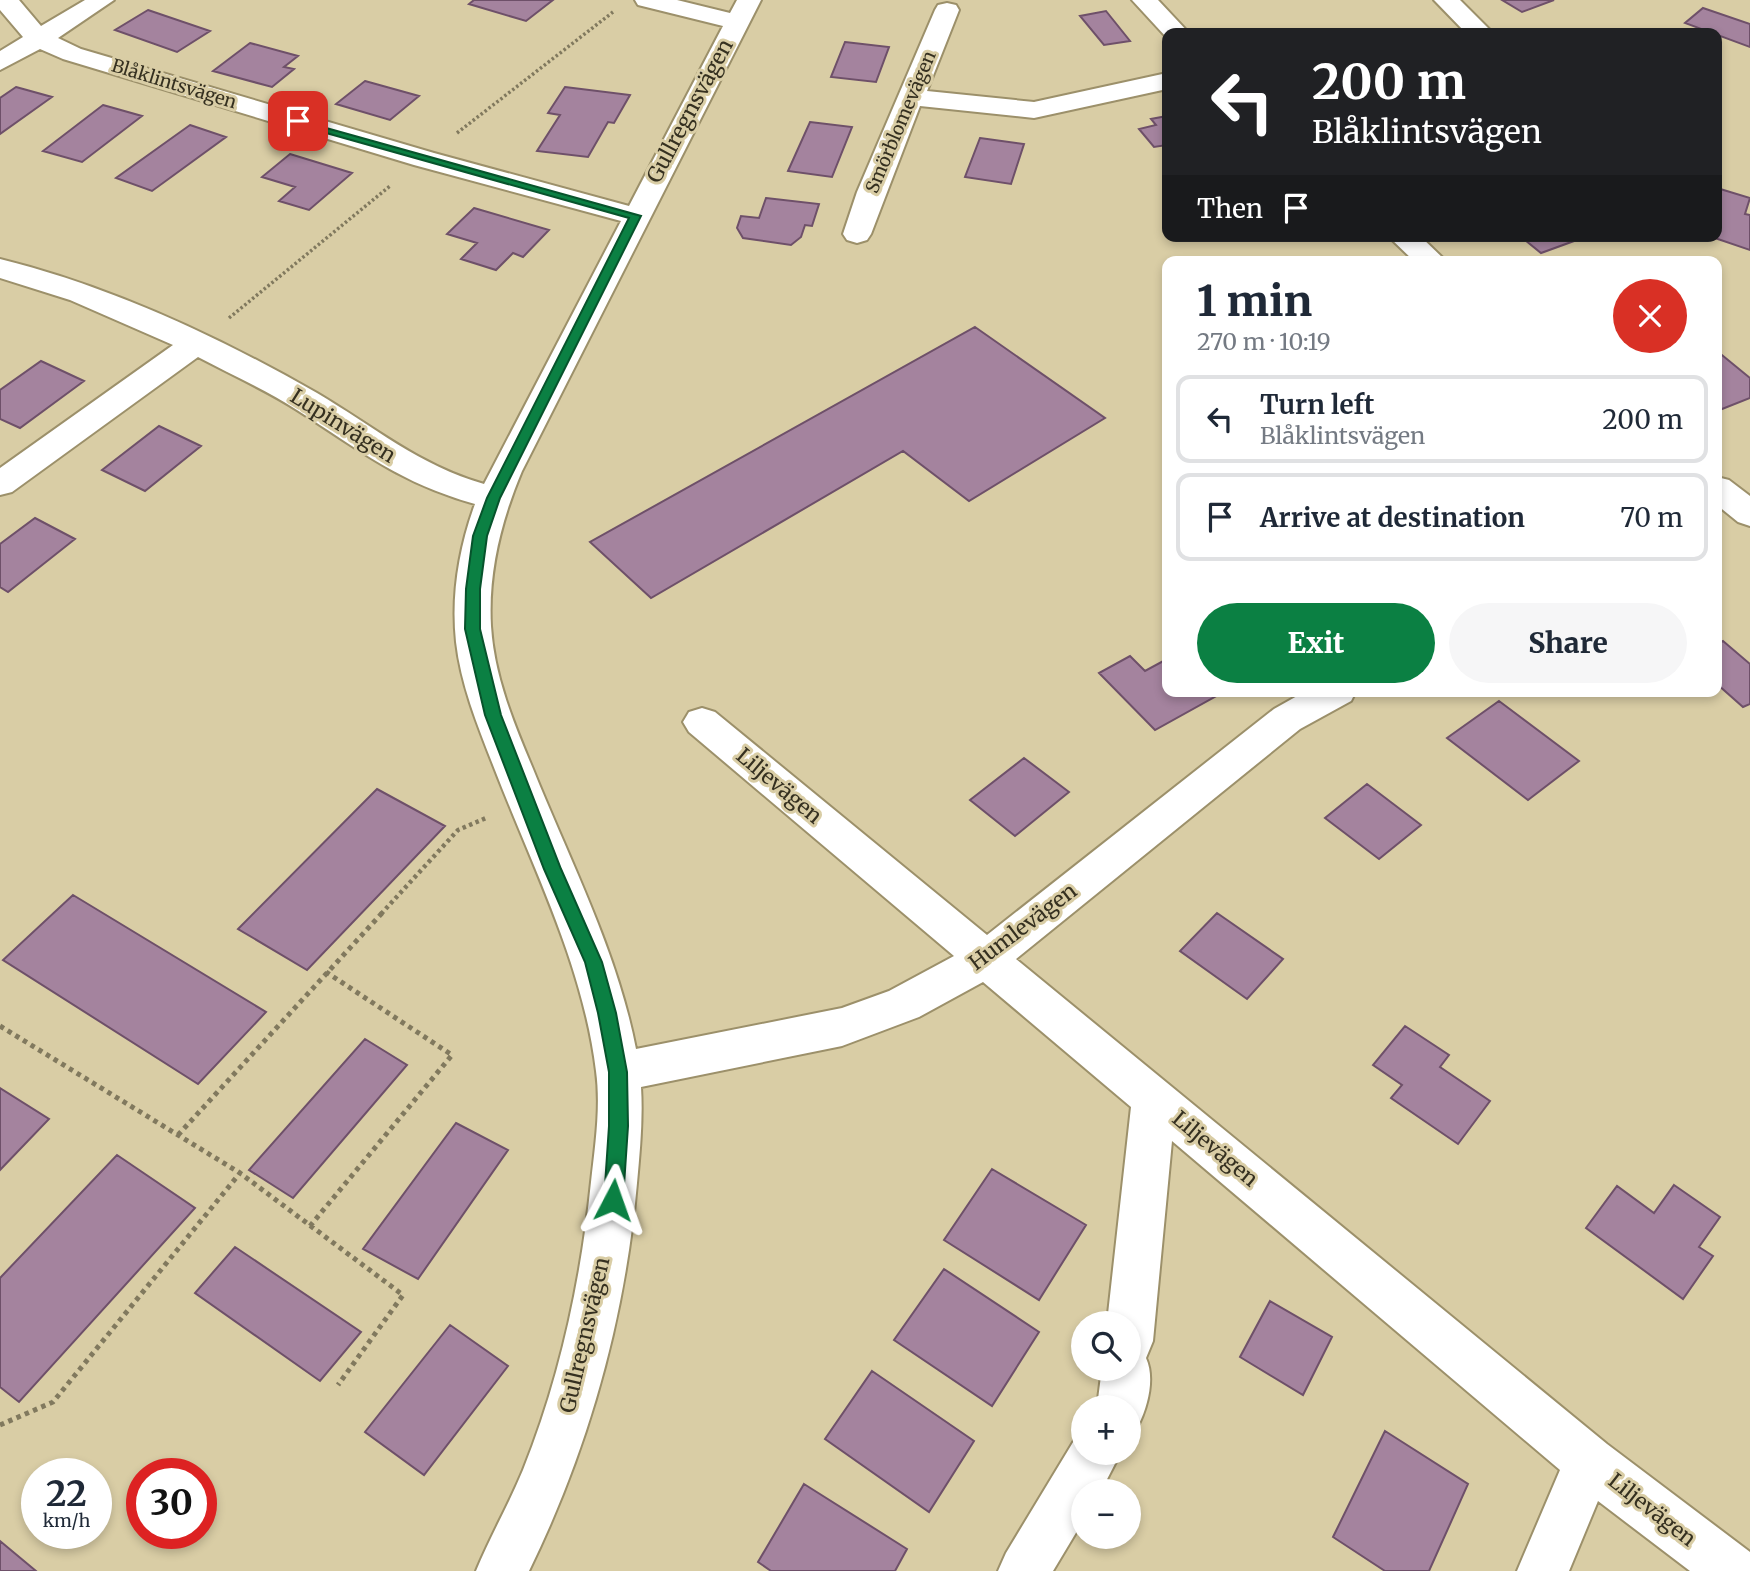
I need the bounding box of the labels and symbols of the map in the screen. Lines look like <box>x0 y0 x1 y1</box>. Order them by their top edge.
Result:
street label: Gullregnsvägen <box>640 34 739 187</box>
street label: Smörblomevägen <box>860 47 941 196</box>
street label: Blåklintsvägen <box>109 54 239 113</box>
pin <box>268 91 328 151</box>
street label: Lupinvägen <box>286 383 401 469</box>
street label: Liljevägen <box>731 742 828 829</box>
street label: Humlevägen <box>963 877 1082 976</box>
street label: Liljevägen <box>1167 1105 1264 1192</box>
position arrow <box>576 1163 650 1237</box>
street label: Gullregnsvägen <box>553 1254 616 1415</box>
speed limit sign: 30 <box>126 1458 217 1549</box>
street label: Liljevägen <box>1603 1467 1702 1552</box>

